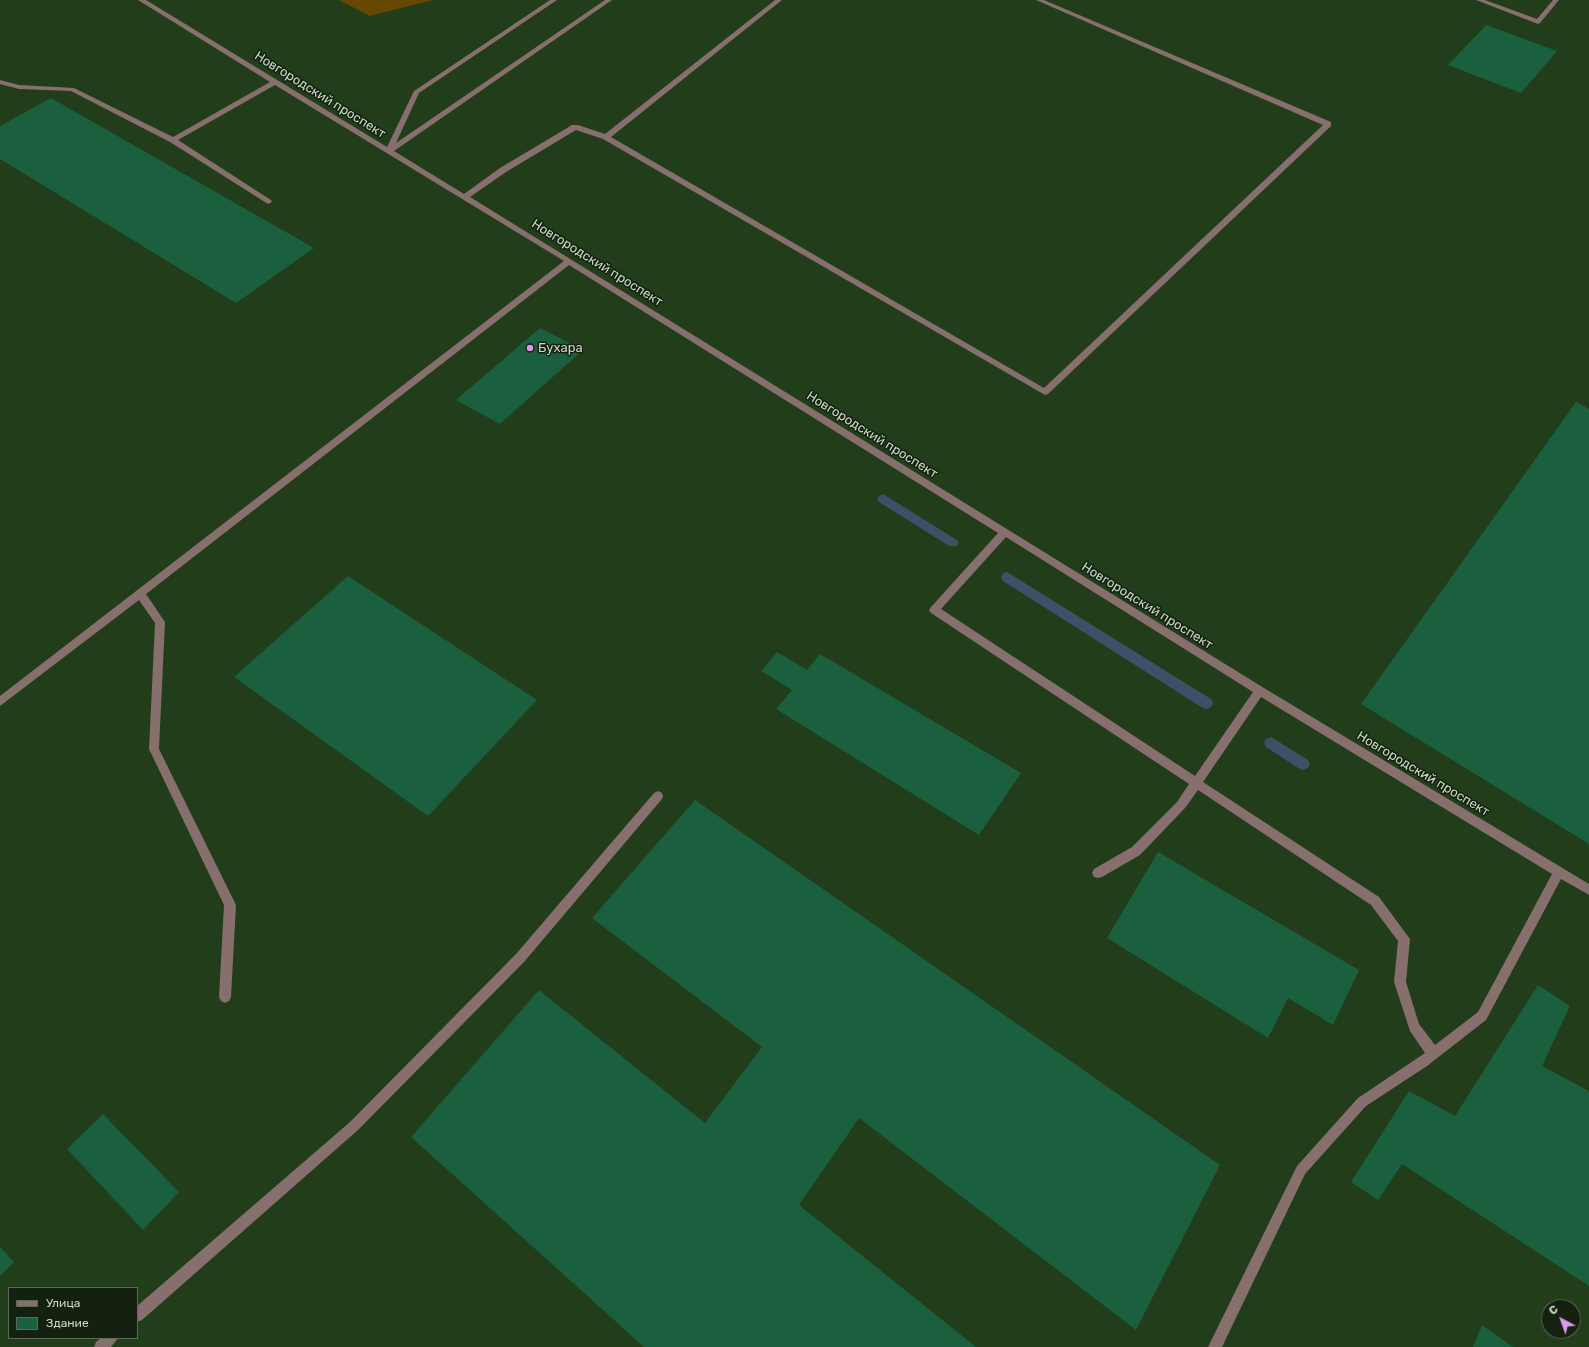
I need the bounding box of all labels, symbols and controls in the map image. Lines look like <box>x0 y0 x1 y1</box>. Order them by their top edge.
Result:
street label: Новгородский проспект <box>251 48 389 142</box>
street label: Новгородский проспект <box>528 216 666 310</box>
place label: Бухара <box>538 340 583 356</box>
marker: Бухара <box>525 343 535 353</box>
street label: Новгородский проспект <box>803 388 941 482</box>
street label: Новгородский проспект <box>1078 559 1216 653</box>
street label: Новгородский проспект <box>1354 728 1492 820</box>
legend <box>8 1287 138 1339</box>
text: Улица <box>46 1296 80 1310</box>
north arrow <box>1541 1299 1581 1339</box>
text: С <box>1546 1303 1561 1318</box>
text: Здание <box>46 1316 89 1330</box>

